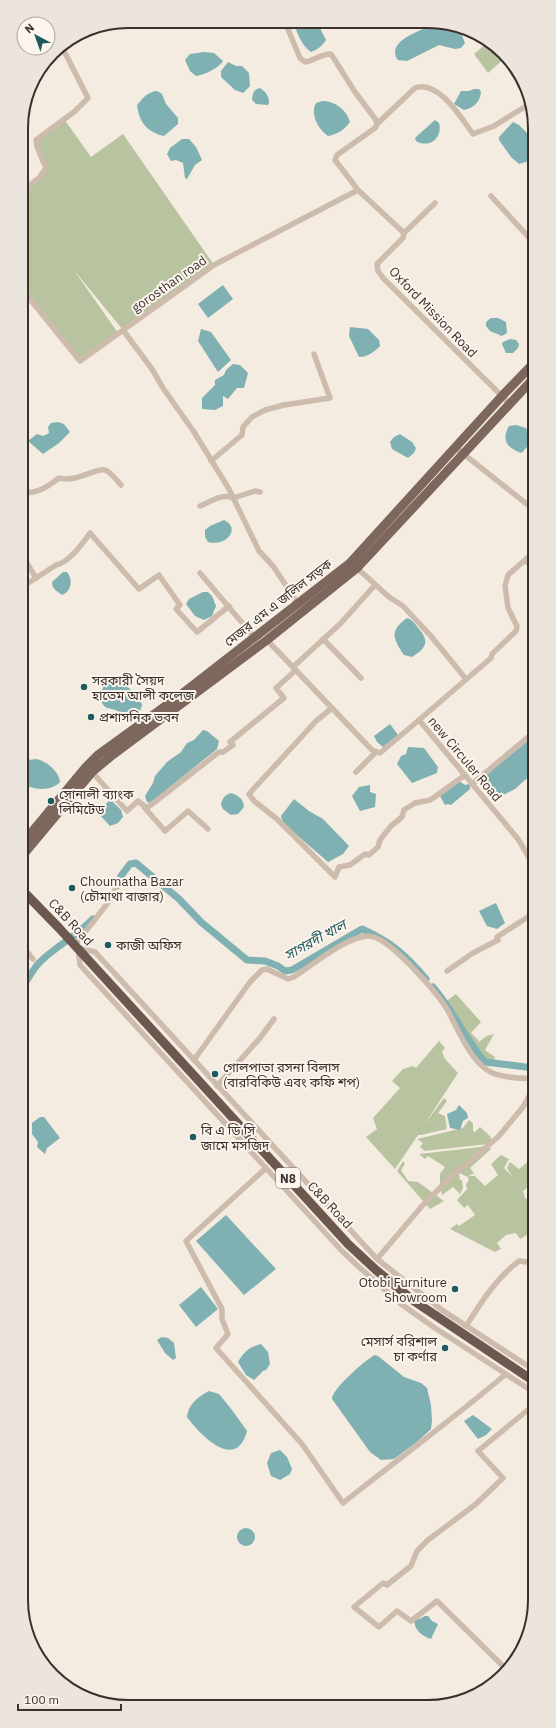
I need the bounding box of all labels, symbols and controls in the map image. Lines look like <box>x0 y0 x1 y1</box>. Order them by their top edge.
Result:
north arrow <box>16 16 56 56</box>
text: N <box>22 21 37 36</box>
street label: gorosthan road <box>128 252 210 316</box>
street label: Oxford Mission Road <box>385 263 481 361</box>
street label: মেজর এম এ জলিল সড়ক <box>221 555 336 650</box>
place label: সরকারী সৈয়দ হাতেম আলী কলেজ <box>91 672 195 704</box>
marker: সরকারী সৈয়দ হাতেম আলী কলেজ <box>79 682 89 692</box>
place label: প্রশাসনিক ভবন <box>99 709 179 726</box>
marker: প্রশাসনিক ভবন <box>86 712 96 722</box>
street label: new Circuler Road <box>424 713 506 805</box>
place label: সোনালী ব্যাংক লিমিটেড <box>58 786 134 818</box>
marker: সোনালী ব্যাংক লিমিটেড <box>46 796 56 806</box>
place label: Choumatha Bazar (চৌমাথা বাজার) <box>80 873 184 905</box>
marker: Choumatha Bazar (চৌমাথা বাজার) <box>67 883 77 893</box>
street label: C&B Road <box>45 895 97 949</box>
water label: সাগরদী খাল <box>281 914 351 964</box>
place label: কাজী অফিস <box>115 937 183 954</box>
marker: কাজী অফিস <box>103 940 113 950</box>
place label: গোলপাতা রসনা বিলাস (বারবিকিউ এবং কফি শপ) <box>223 1059 360 1091</box>
marker: গোলপাতা রসনা বিলাস (বারবিকিউ এবং কফি শপ) <box>210 1069 220 1079</box>
place label: বি এ ডি সি জামে মসজিদ <box>200 1122 270 1154</box>
marker: বি এ ডি সি জামে মসজিদ <box>188 1132 198 1142</box>
road number: N8 <box>276 1168 300 1188</box>
street label: C&B Road <box>304 1178 356 1232</box>
place label: Otobi Furniture Showroom <box>359 1274 447 1306</box>
marker: Otobi Furniture Showroom <box>450 1284 460 1294</box>
place label: মেসার্স বরিশাল চা কর্ণার <box>361 1333 437 1365</box>
marker: মেসার্স বরিশাল চা কর্ণার <box>440 1343 450 1353</box>
scale bar <box>18 1686 121 1712</box>
text: 100 m <box>24 1692 59 1707</box>

